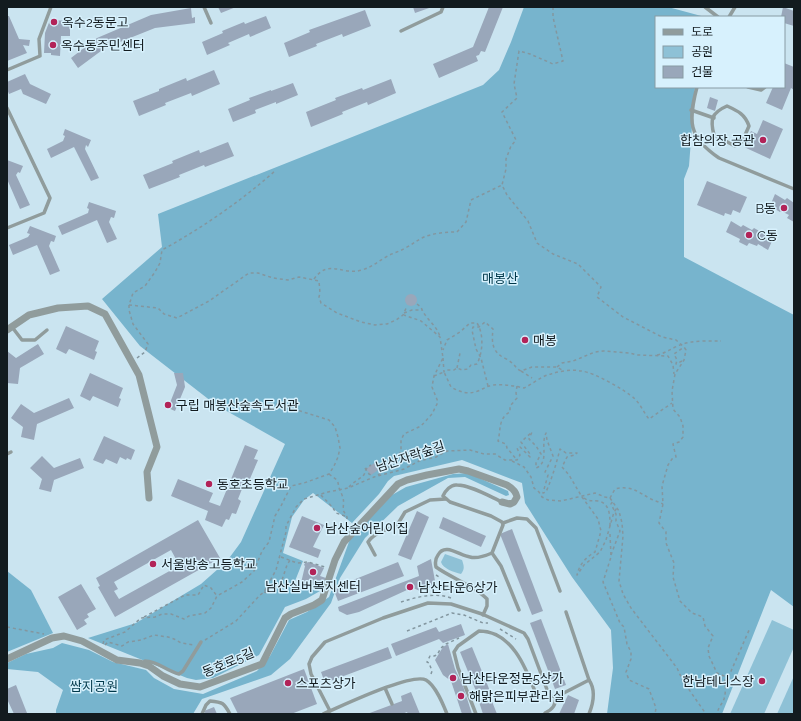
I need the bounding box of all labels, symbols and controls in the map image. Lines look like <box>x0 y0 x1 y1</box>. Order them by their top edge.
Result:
place label: 옥수2동문고 <box>62 15 129 30</box>
legend <box>655 16 785 88</box>
marker: 옥수2동문고 <box>49 17 59 27</box>
text: 도로 <box>691 25 713 39</box>
place label: 옥수동주민센터 <box>61 38 145 53</box>
marker: 옥수동주민센터 <box>48 40 58 50</box>
text: 공원 <box>691 45 713 59</box>
text: 건물 <box>691 65 713 79</box>
place label: 합참의장 공관 <box>680 133 755 148</box>
marker: 합참의장 공관 <box>758 135 768 145</box>
place label: B동 <box>755 201 776 216</box>
marker: B동 <box>779 203 789 213</box>
place label: C동 <box>757 228 778 243</box>
marker: C동 <box>744 230 754 240</box>
park label: 매봉산 <box>482 271 518 286</box>
place label: 매봉 <box>533 333 557 348</box>
marker: 매봉 <box>520 335 530 345</box>
place label: 구립 매봉산숲속도서관 <box>176 398 299 413</box>
marker: 구립 매봉산숲속도서관 <box>163 400 173 410</box>
street label: 남산자락숲길 <box>374 438 447 475</box>
place label: 동호초등학교 <box>217 477 289 492</box>
marker: 동호초등학교 <box>204 479 214 489</box>
place label: 남산숲어린이집 <box>325 521 409 536</box>
marker: 남산숲어린이집 <box>312 523 322 533</box>
place label: 서울방송고등학교 <box>161 557 257 572</box>
marker: 서울방송고등학교 <box>148 559 158 569</box>
marker: 남산실버복지센터 <box>308 567 318 577</box>
place label: 남산실버복지센터 <box>265 579 361 594</box>
place label: 남산타운6상가 <box>418 580 498 595</box>
marker: 남산타운6상가 <box>405 582 415 592</box>
street label: 동호로5길 <box>200 645 256 680</box>
place label: 남산타운정문5상가 <box>461 671 564 686</box>
marker: 남산타운정문5상가 <box>448 673 458 683</box>
place label: 한남테니스장 <box>682 674 754 689</box>
place label: 스포츠상가 <box>296 676 356 691</box>
marker: 한남테니스장 <box>757 676 767 686</box>
marker: 스포츠상가 <box>283 678 293 688</box>
park label: 쌈지공원 <box>70 679 118 694</box>
place label: 해맑은피부관리실 <box>469 689 565 704</box>
marker: 해맑은피부관리실 <box>456 691 466 701</box>

